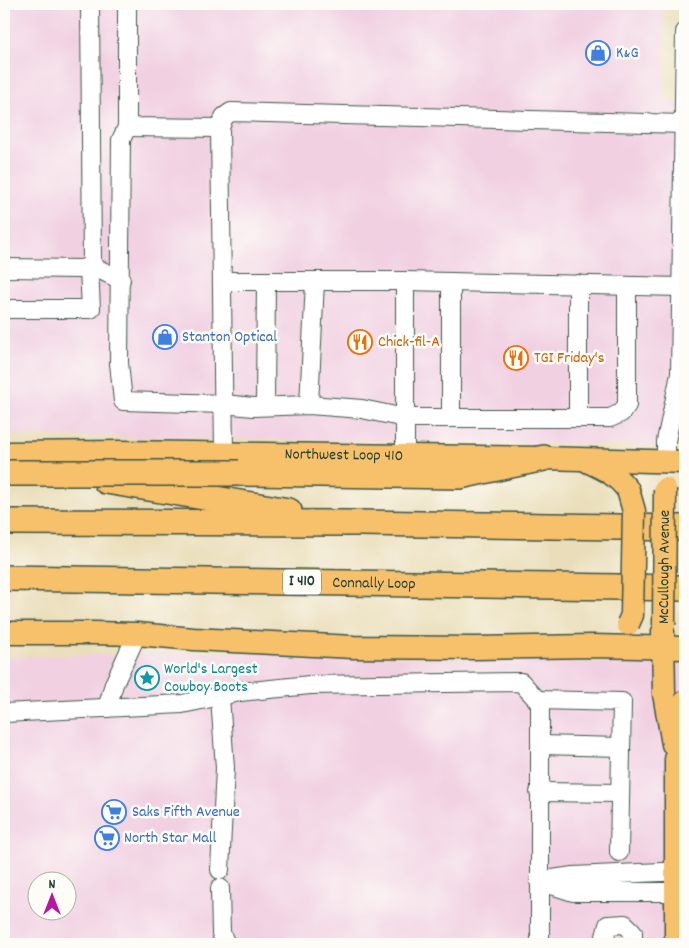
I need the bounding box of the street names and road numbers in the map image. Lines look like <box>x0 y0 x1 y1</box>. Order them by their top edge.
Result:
street label: Northwest Loop 410 <box>284 443 403 468</box>
street label: McCullough Avenue <box>653 510 676 624</box>
road number: I 410 <box>283 570 321 594</box>
street label: Connally Loop <box>332 571 416 596</box>

